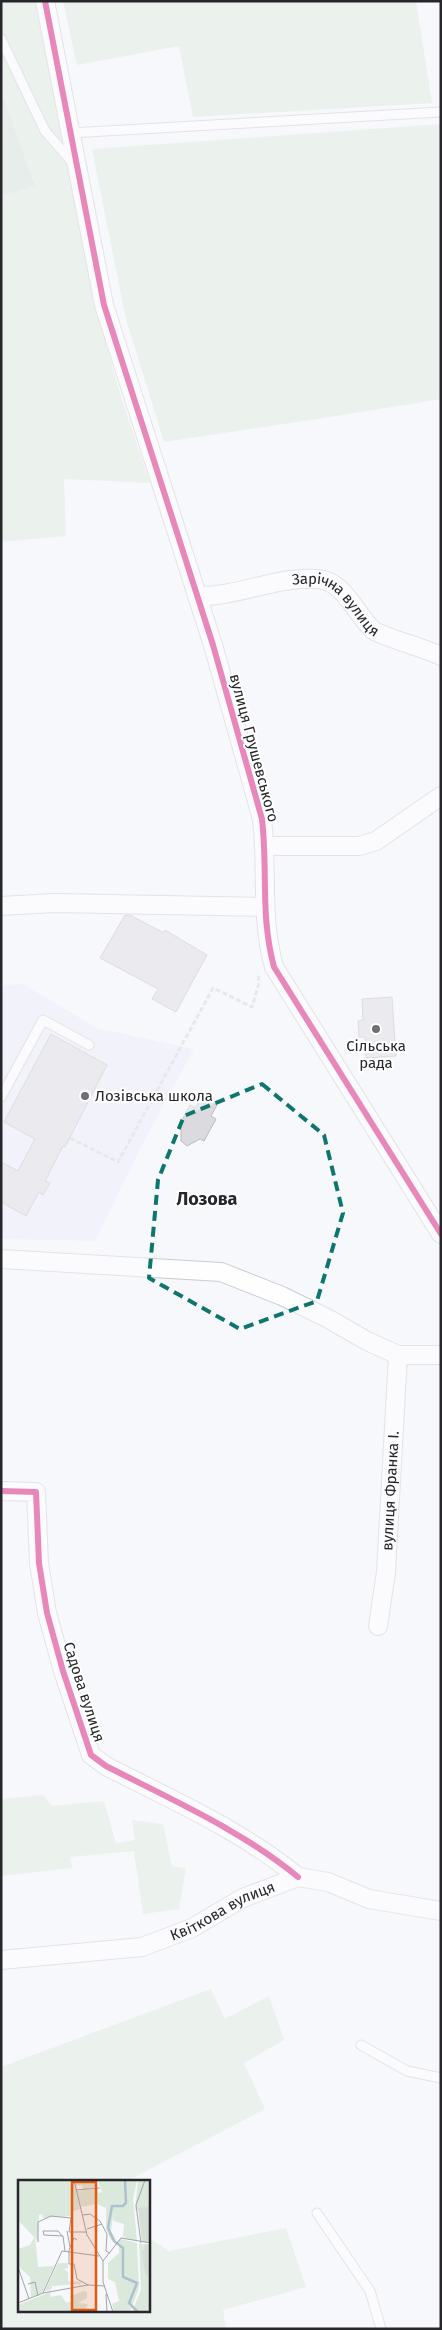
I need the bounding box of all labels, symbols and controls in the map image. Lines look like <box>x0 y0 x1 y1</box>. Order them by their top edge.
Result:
street label: Зарічна вулиця <box>291 570 382 641</box>
street label: вулиця Грушевського <box>226 672 282 824</box>
marker: Сільська рада <box>370 1023 382 1035</box>
place label: Сільська рада <box>346 1037 406 1072</box>
place label: Лозівська школа <box>95 1087 213 1105</box>
marker: Лозівська школа <box>79 1090 91 1102</box>
district label: Лозова <box>177 1188 238 1210</box>
street label: вулиця Франка І. <box>378 1430 403 1551</box>
street label: Садова вулиця <box>59 1640 109 1744</box>
street label: Квіткова вулиця <box>168 1878 277 1945</box>
inset map <box>18 2180 150 2312</box>

